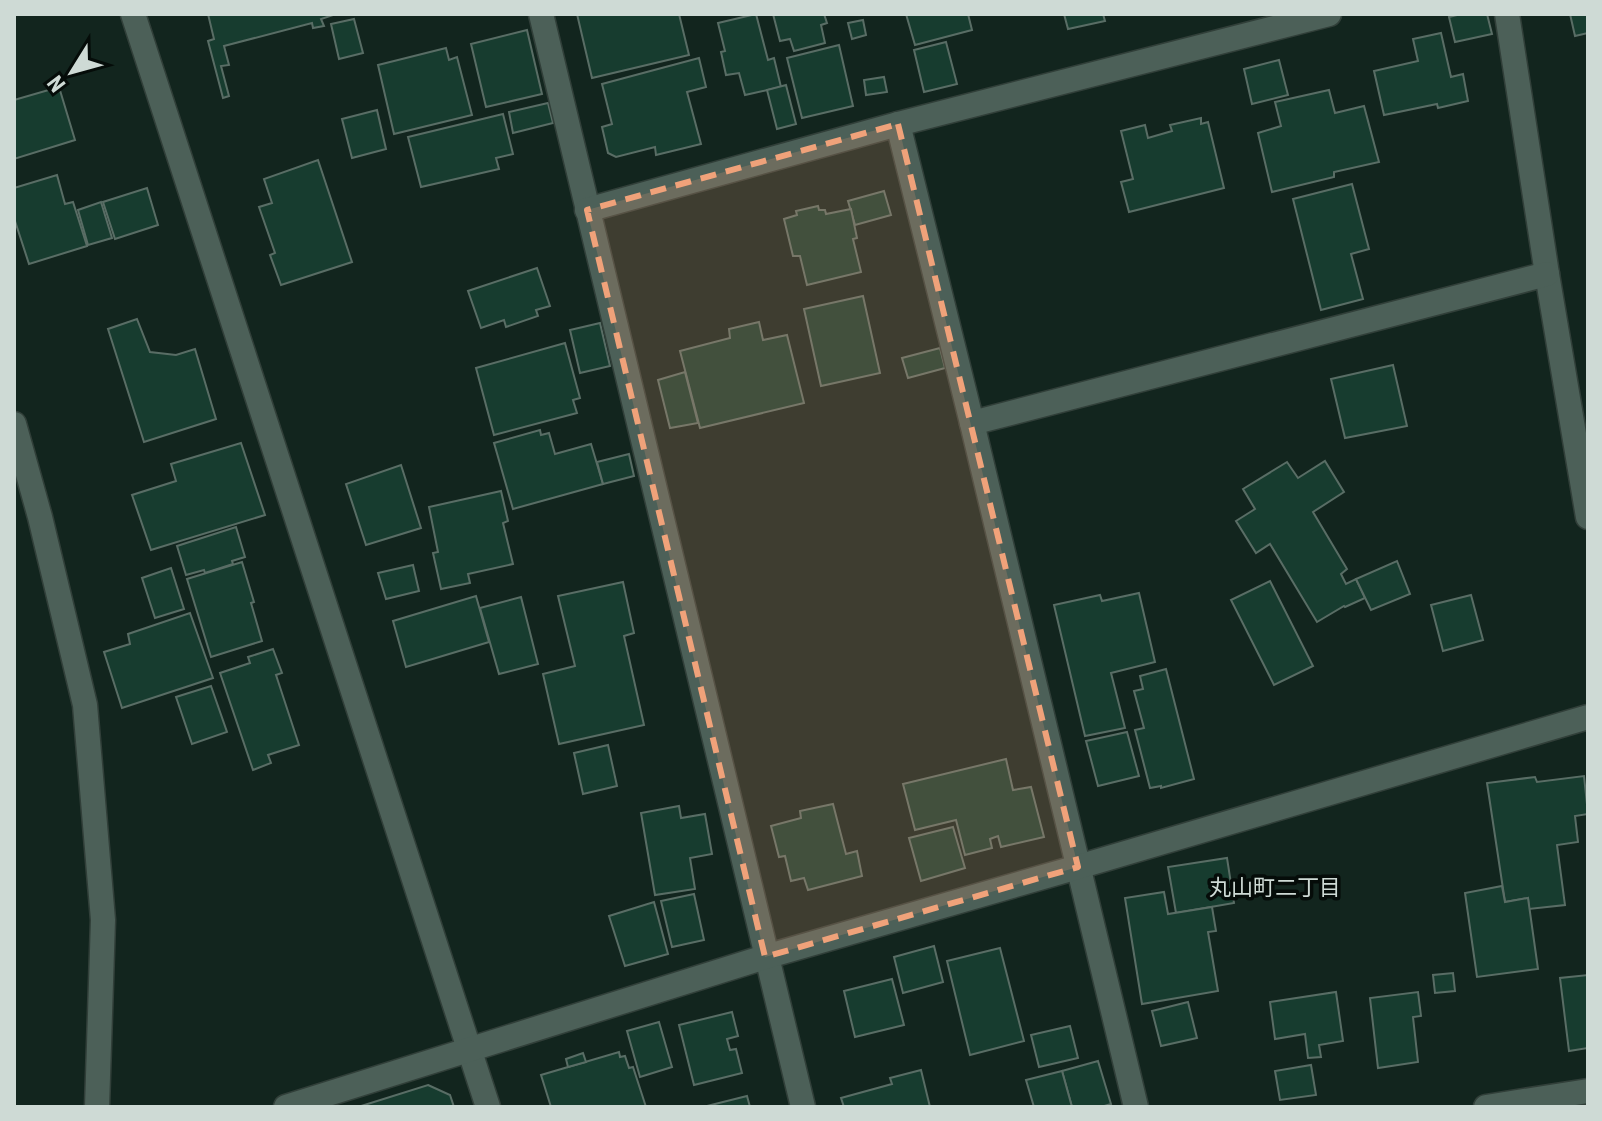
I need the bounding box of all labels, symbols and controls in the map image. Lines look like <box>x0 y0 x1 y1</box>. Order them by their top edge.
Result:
north arrow <box>32 32 112 112</box>
text: N <box>42 71 70 97</box>
district label: 丸山町二丁目 <box>1209 875 1341 900</box>

